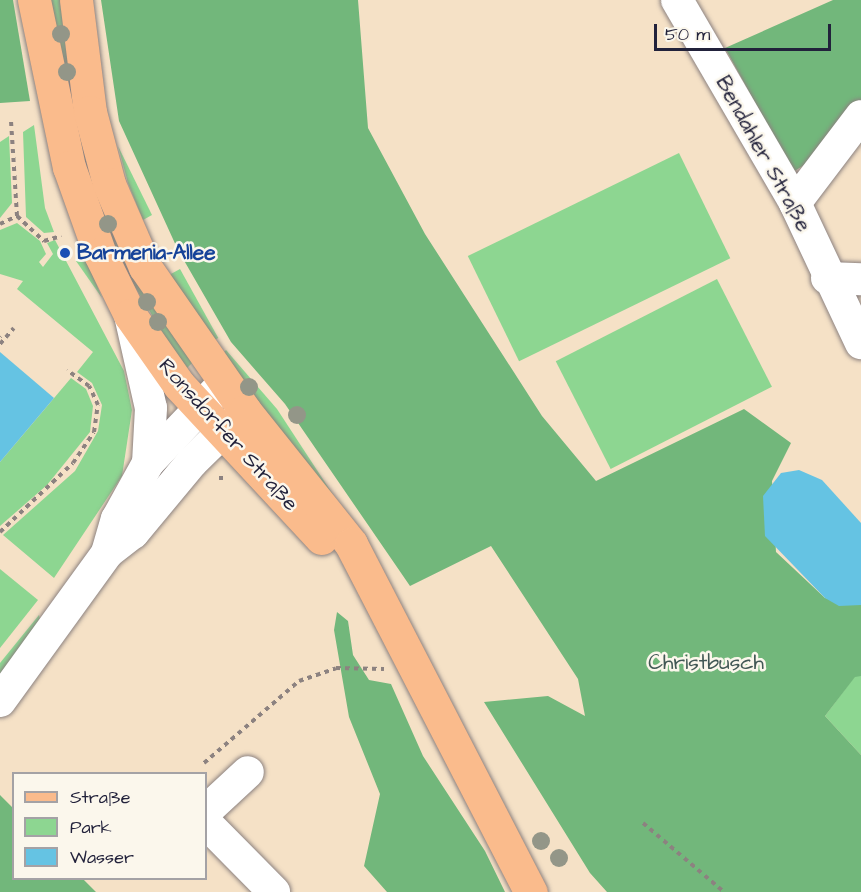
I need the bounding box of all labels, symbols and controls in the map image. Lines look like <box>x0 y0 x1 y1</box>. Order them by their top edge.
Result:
scale bar <box>657 12 834 50</box>
text: 50 m <box>665 22 710 47</box>
street label: Bendahler Straße <box>710 72 816 236</box>
place label: Barmenia-Allee <box>77 240 216 266</box>
marker: Barmenia-Allee <box>58 246 72 260</box>
street label: Ronsdorfer Straße <box>153 354 303 516</box>
park label: Christbusch <box>648 650 764 676</box>
legend <box>12 772 207 880</box>
text: Straße <box>70 785 130 810</box>
text: Park <box>70 815 112 840</box>
text: Wasser <box>70 845 134 870</box>

